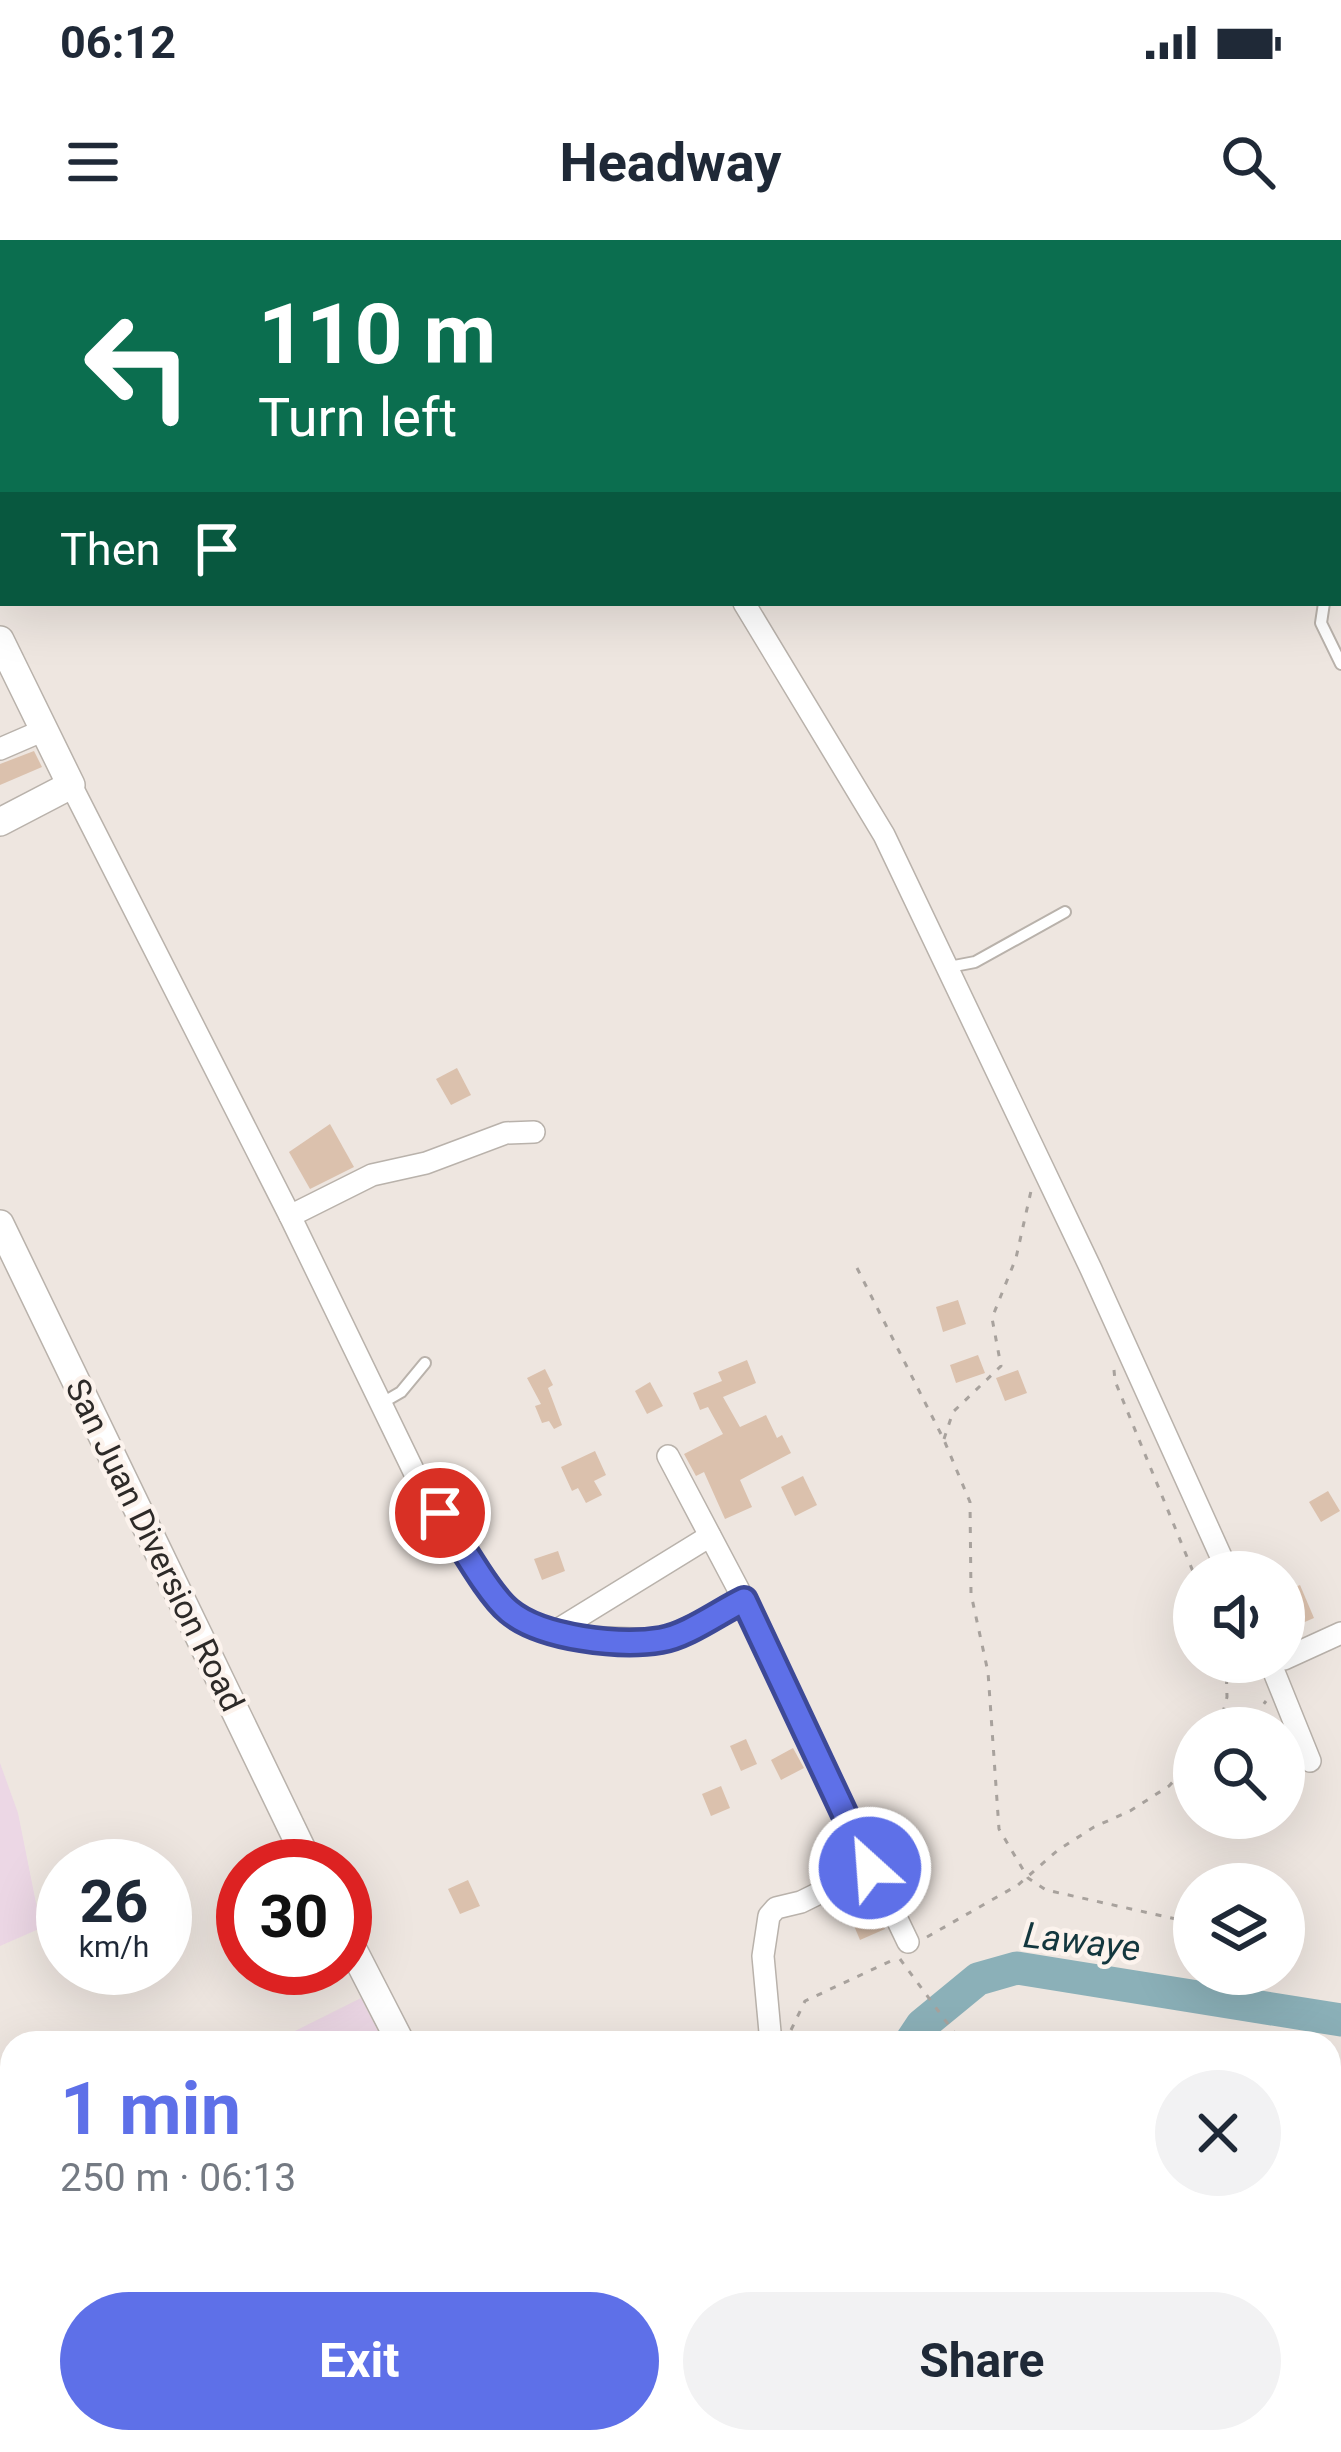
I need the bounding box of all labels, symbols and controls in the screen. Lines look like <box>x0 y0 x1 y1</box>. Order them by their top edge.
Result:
text: 06:12 <box>60 16 176 69</box>
icon: menu <box>60 129 126 195</box>
icon: search <box>1215 129 1281 195</box>
text: Headway <box>560 131 781 194</box>
text: 110 m <box>258 285 496 384</box>
icon: left <box>60 288 216 444</box>
text: Turn left <box>258 386 457 449</box>
icon: arrive <box>184 516 250 582</box>
text: Then <box>60 523 160 576</box>
street label: San Juan Diversion Road <box>58 1372 252 1718</box>
pin <box>389 1462 491 1564</box>
icon: arrive <box>407 1480 473 1546</box>
map controls <box>1173 1551 1305 1995</box>
button: sound <box>1173 1551 1305 1683</box>
button: search <box>1173 1707 1305 1839</box>
position arrow <box>807 1805 933 1931</box>
speed limit sign: 30 <box>216 1839 372 1995</box>
button: layers <box>1173 1863 1305 1995</box>
text: 26 <box>80 1866 148 1937</box>
water label: Lawaye <box>1021 1914 1143 1970</box>
text: km/h <box>79 1929 149 1964</box>
text: 1 min <box>60 2067 241 2152</box>
button: close <box>1155 2070 1281 2196</box>
text: 250 m · 06:13 <box>60 2155 296 2201</box>
button: Exit <box>60 2292 659 2430</box>
button: Share <box>683 2292 1281 2430</box>

